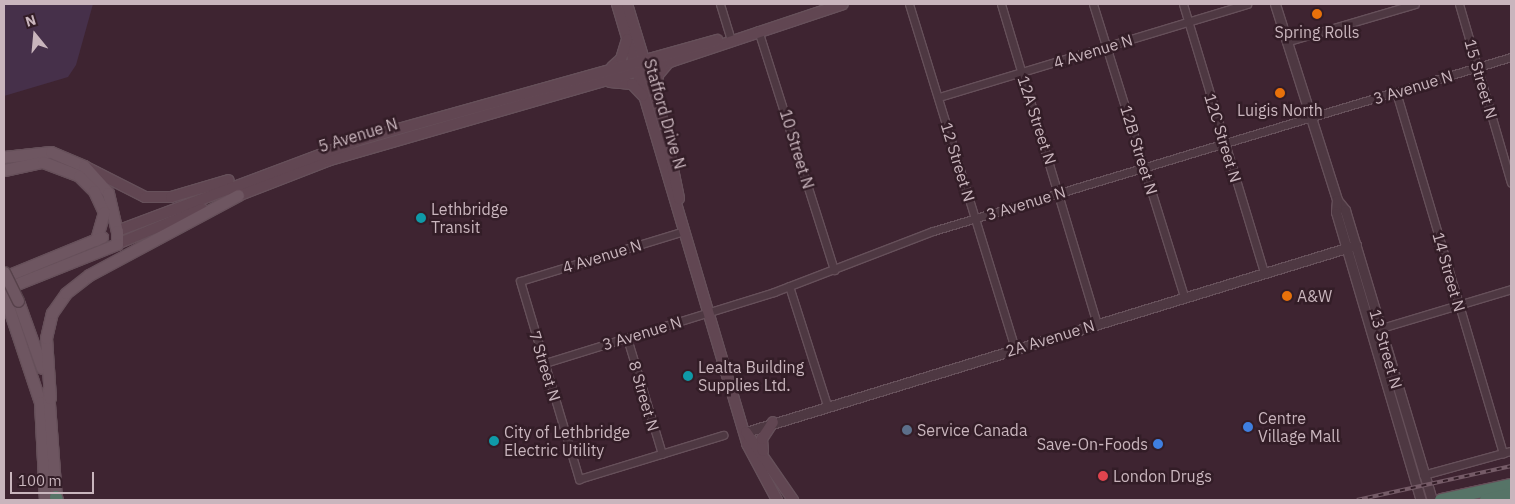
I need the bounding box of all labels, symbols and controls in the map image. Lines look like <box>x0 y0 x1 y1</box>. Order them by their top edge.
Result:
marker: Spring Rolls <box>1311 8 1323 20</box>
north arrow <box>10 10 60 60</box>
text: N <box>23 11 38 31</box>
place label: Spring Rolls <box>1274 22 1360 42</box>
street label: 4 Avenue N <box>1051 30 1135 72</box>
street label: 15 Street N <box>1460 37 1502 121</box>
street label: Stafford Drive N <box>640 57 690 171</box>
street label: 3 Avenue N <box>1371 66 1455 108</box>
street label: 12A Street N <box>1014 73 1060 167</box>
marker: Luigis North <box>1274 87 1286 99</box>
street label: 12C Street N <box>1200 91 1246 185</box>
place label: Luigis North <box>1237 100 1323 120</box>
street label: 12B Street N <box>1116 103 1162 197</box>
street label: 10 Street N <box>776 107 818 191</box>
street label: 5 Avenue N <box>316 114 400 156</box>
street label: 12 Street N <box>937 120 979 204</box>
street label: 3 Avenue N <box>984 182 1068 224</box>
place label: Lethbridge Transit <box>431 199 508 237</box>
marker: Lethbridge Transit <box>415 212 427 224</box>
street label: 14 Street N <box>1428 230 1470 314</box>
street label: 4 Avenue N <box>560 235 644 277</box>
place label: A&W <box>1297 286 1332 306</box>
marker: A&W <box>1281 290 1293 302</box>
street label: 13 Street N <box>1365 307 1407 391</box>
street label: 3 Avenue N <box>600 312 684 354</box>
street label: 2A Avenue N <box>1003 315 1097 361</box>
street label: 7 Street N <box>525 329 565 403</box>
place label: Lealta Building Supplies Ltd. <box>698 357 804 395</box>
street label: 8 Street N <box>625 359 663 433</box>
marker: Lealta Building Supplies Ltd. <box>682 370 694 382</box>
place label: Centre Village Mall <box>1258 408 1340 446</box>
place label: Service Canada <box>917 420 1027 440</box>
marker: Centre Village Mall <box>1242 421 1254 433</box>
place label: City of Lethbridge Electric Utility <box>504 422 630 460</box>
marker: Service Canada <box>901 424 913 436</box>
place label: Save-On-Foods <box>1037 434 1148 454</box>
marker: City of Lethbridge Electric Utility <box>488 435 500 447</box>
marker: Save-On-Foods <box>1152 438 1164 450</box>
scale bar <box>12 462 96 494</box>
place label: London Drugs <box>1113 466 1212 486</box>
marker: London Drugs <box>1097 470 1109 482</box>
text: 100 m <box>18 471 62 490</box>

